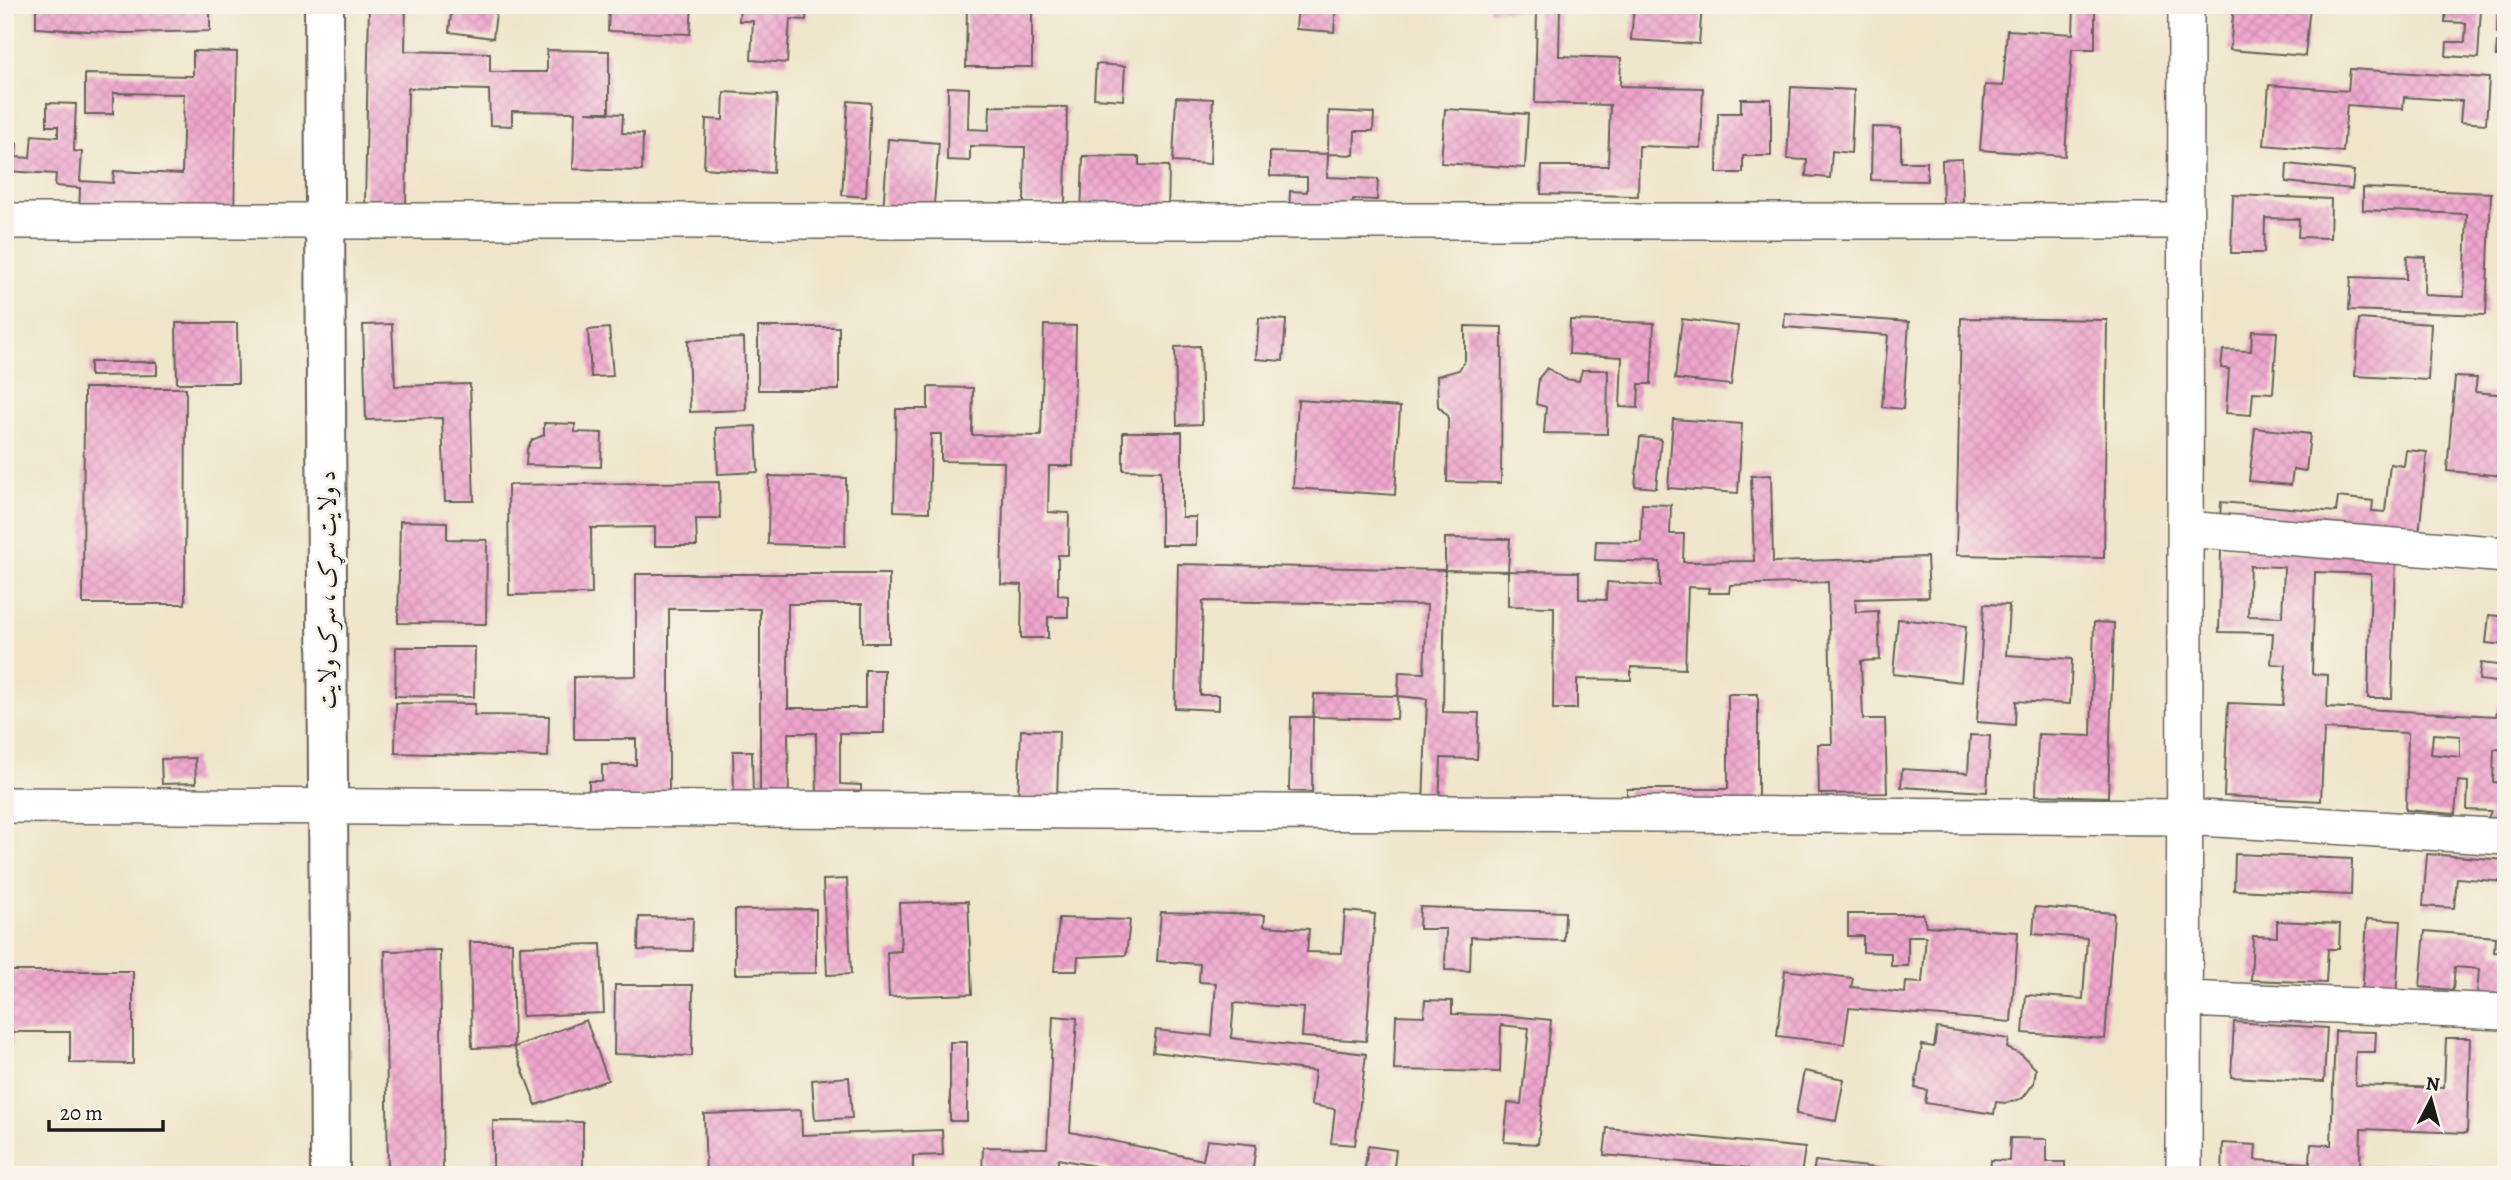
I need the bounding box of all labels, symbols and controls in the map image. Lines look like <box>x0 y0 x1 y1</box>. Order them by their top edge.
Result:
street label: د ولایت سړک ، سرک ولایت <box>311 471 346 709</box>
north arrow <box>2396 1064 2466 1134</box>
text: N <box>2424 1070 2441 1098</box>
scale bar <box>49 1089 163 1133</box>
text: 20 m <box>60 1099 103 1127</box>

